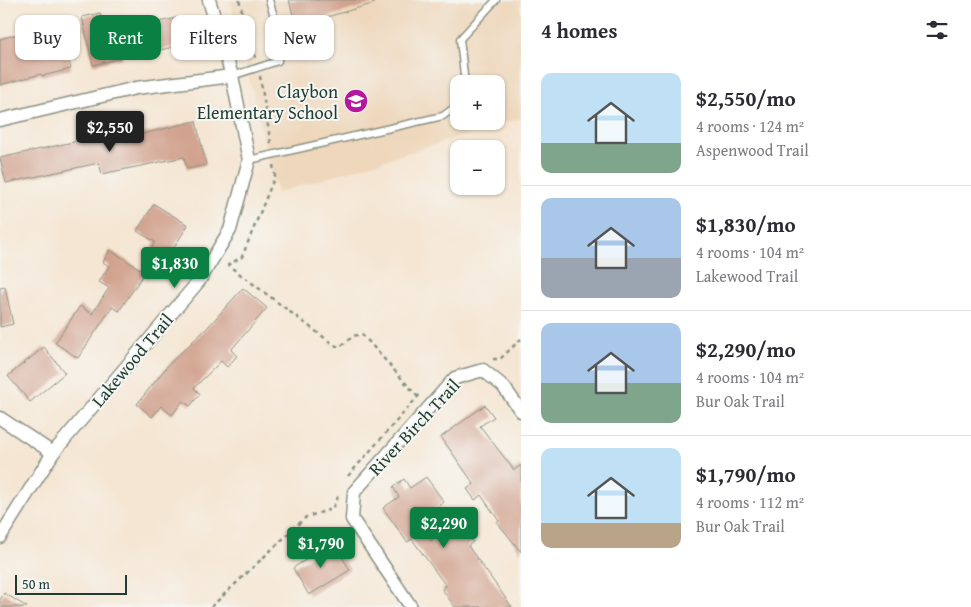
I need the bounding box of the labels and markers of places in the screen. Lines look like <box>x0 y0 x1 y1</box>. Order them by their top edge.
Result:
place label: Claybon Elementary School <box>197 78 338 126</box>
school or university icon: Claybon Elementary School <box>343 88 369 114</box>
pin: $2,550 <box>69 110 151 153</box>
pin: $1,830 <box>134 246 216 289</box>
pin: $2,290 <box>403 506 485 549</box>
pin: $1,790 <box>280 526 362 569</box>

